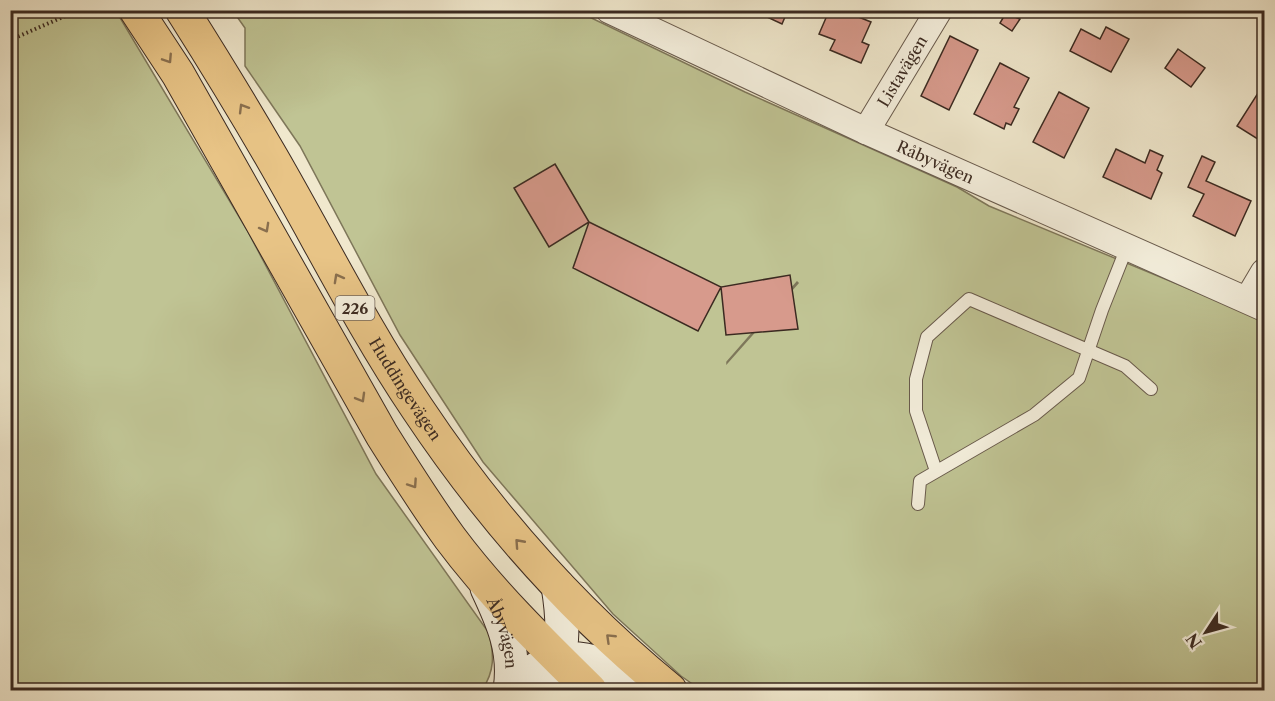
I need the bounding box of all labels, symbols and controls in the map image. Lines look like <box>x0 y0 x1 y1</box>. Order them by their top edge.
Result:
street label: Listavägen <box>873 32 931 110</box>
one-way arrow <box>161 53 172 64</box>
one-way arrow <box>238 104 250 114</box>
street label: Råbyvägen <box>894 136 977 188</box>
one-way arrow <box>258 222 269 233</box>
one-way arrow <box>334 274 346 284</box>
road number: 226 <box>336 296 374 320</box>
street label: Huddingevägen <box>365 334 446 444</box>
one-way arrow <box>353 392 365 403</box>
one-way arrow <box>406 478 418 488</box>
one-way arrow <box>515 539 526 550</box>
street label: Åbyvägen <box>482 593 522 669</box>
north arrow <box>1176 602 1236 662</box>
text: N <box>1182 629 1206 652</box>
one-way arrow <box>607 634 617 645</box>

